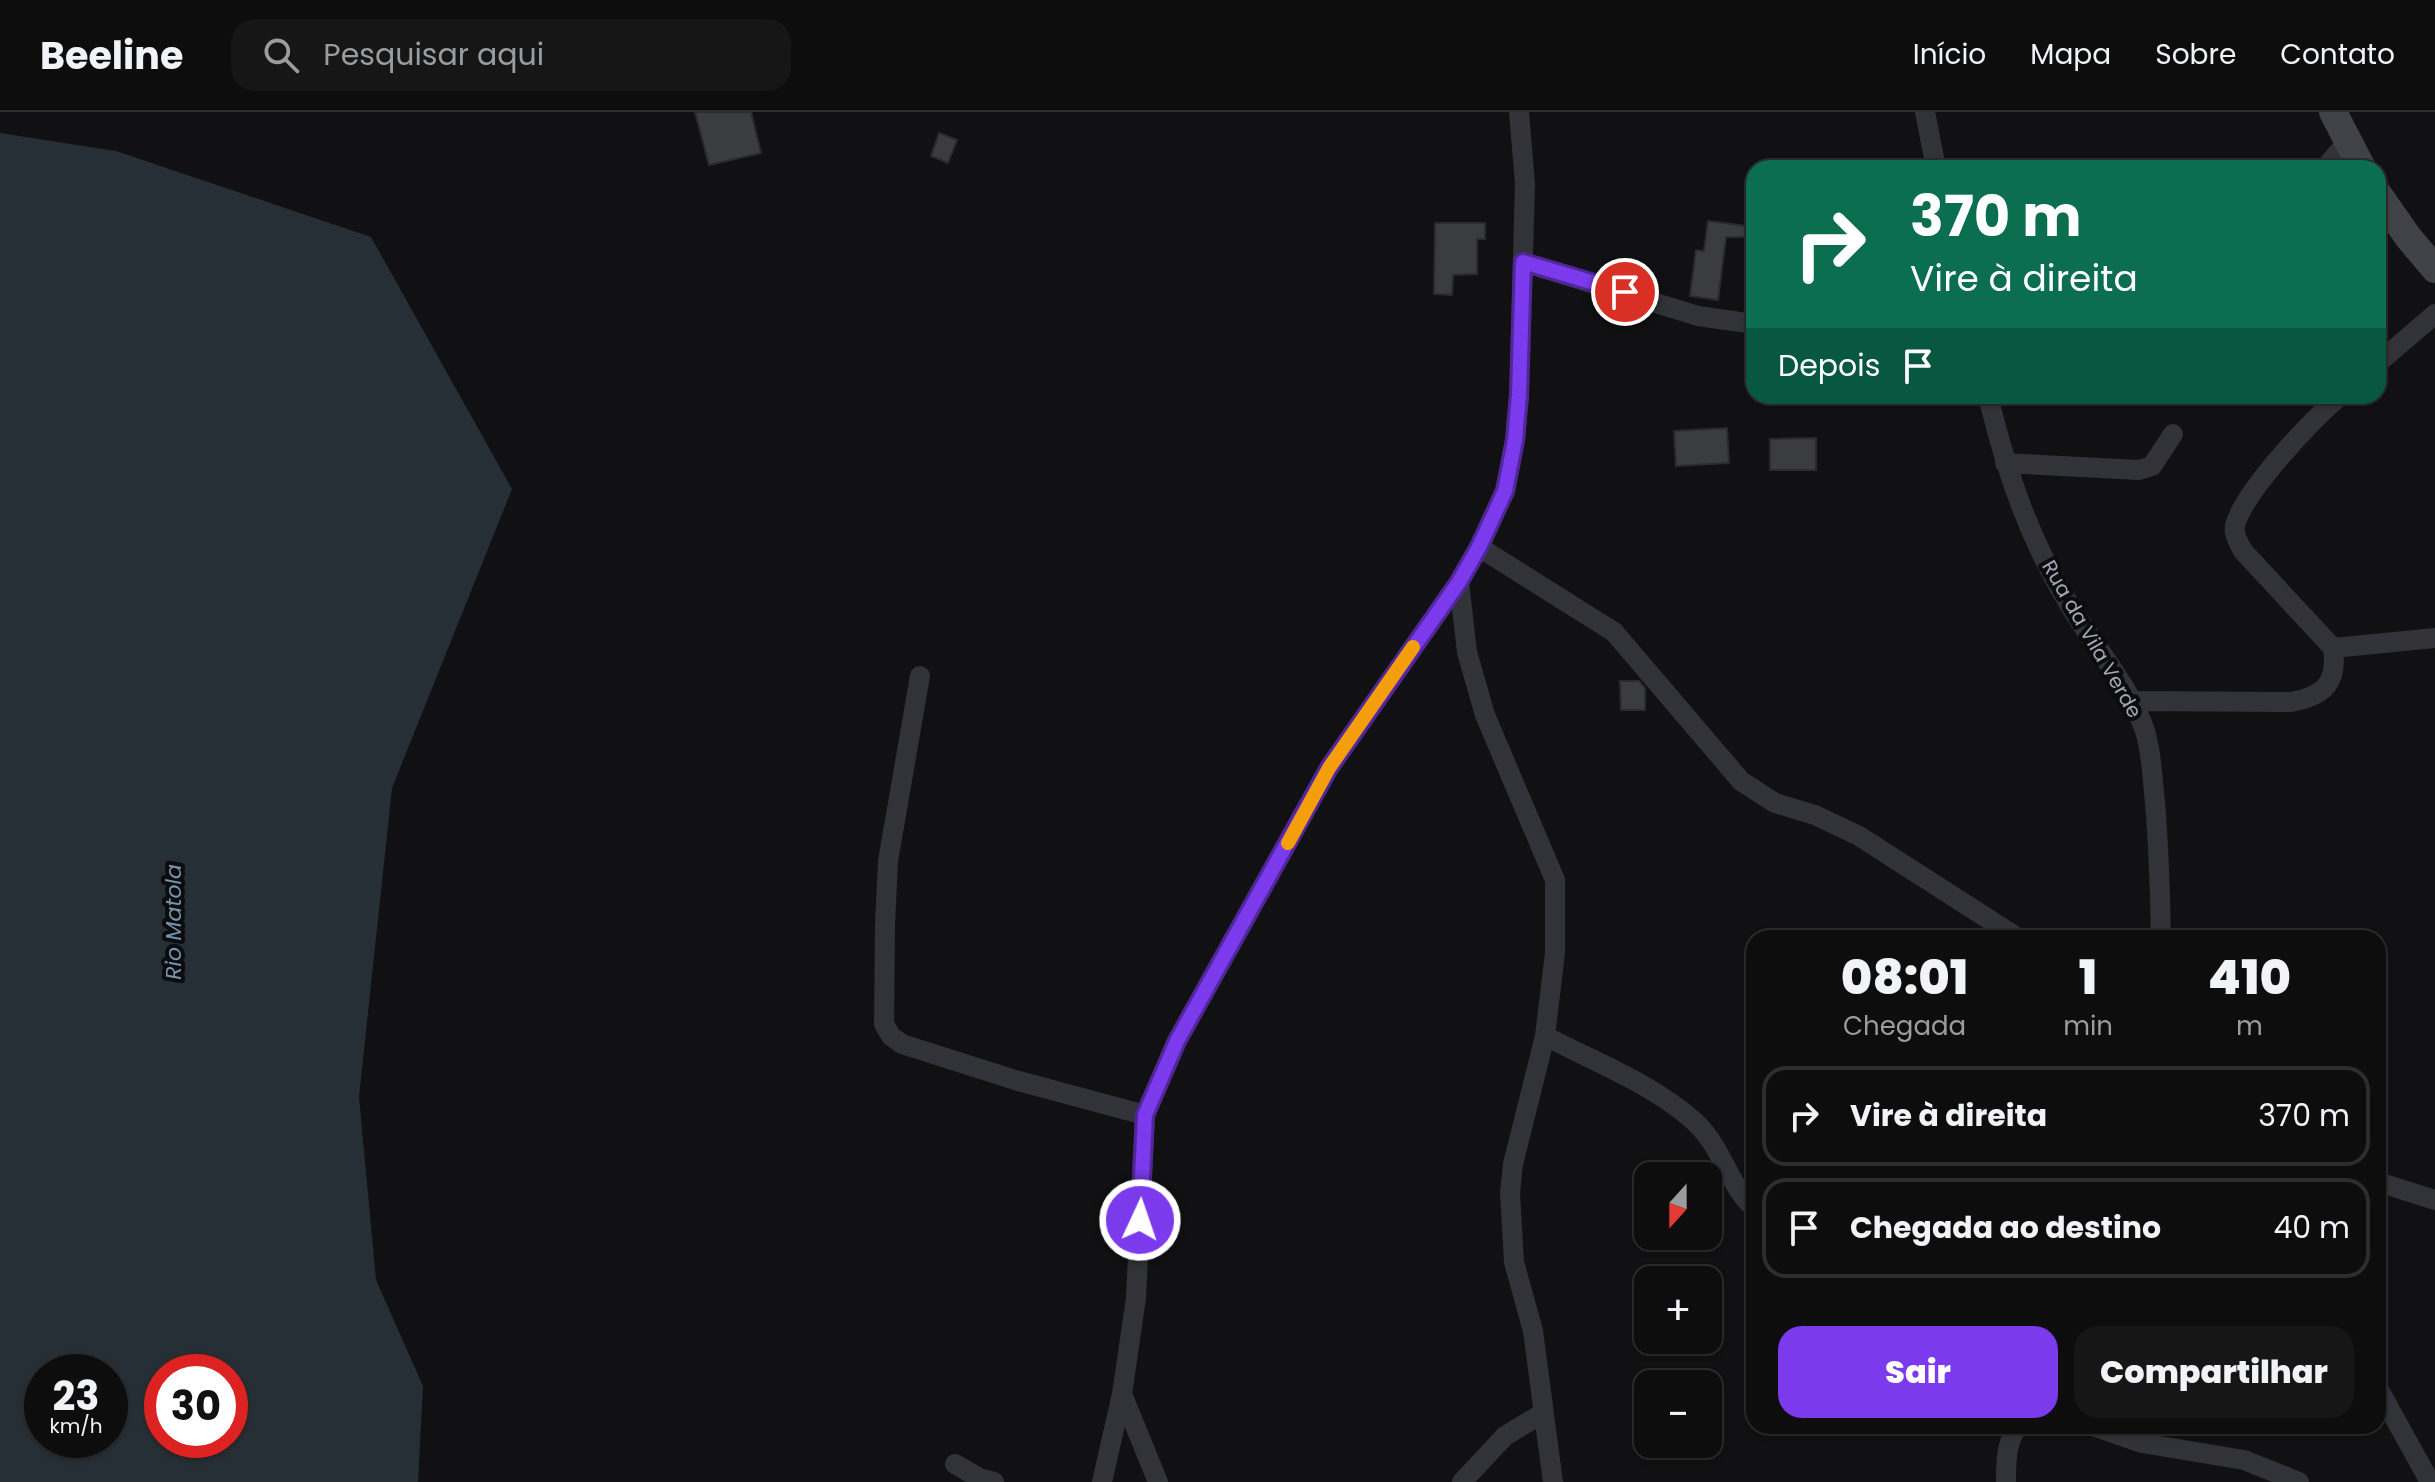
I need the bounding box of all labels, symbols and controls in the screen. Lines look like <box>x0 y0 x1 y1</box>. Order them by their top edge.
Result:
search box <box>231 19 791 91</box>
text: Beeline <box>40 29 183 82</box>
icon: search <box>259 33 303 77</box>
text: Pesquisar aqui <box>323 33 544 76</box>
text: Início <box>1913 35 1986 74</box>
text: Mapa <box>2030 35 2111 74</box>
text: Sobre <box>2155 35 2236 74</box>
text: Contato <box>2280 35 2395 74</box>
text: 370 m <box>1910 177 2082 256</box>
icon: right <box>1778 192 1882 296</box>
text: Vire à direita <box>1910 253 2138 304</box>
pin <box>1591 258 1659 326</box>
icon: arrive <box>1603 270 1647 314</box>
text: Depois <box>1778 344 1880 387</box>
icon: arrive <box>1896 344 1940 388</box>
street label: Rua da Vila Verde <box>2035 555 2149 723</box>
water label: Rio Matola <box>158 864 189 980</box>
text: 08:01 <box>1841 944 1968 1011</box>
text: 1 <box>2079 944 2097 1011</box>
text: 410 <box>2208 944 2291 1011</box>
text: Chegada <box>1843 1008 1966 1044</box>
text: min <box>2063 1008 2113 1044</box>
text: m <box>2236 1008 2263 1044</box>
icon: right <box>1782 1094 1826 1138</box>
text: Vire à direita <box>1850 1094 2047 1137</box>
text: 370 m <box>2258 1094 2350 1137</box>
north arrow <box>1634 1162 1722 1250</box>
map controls <box>1634 1162 1722 1458</box>
position arrow <box>1098 1178 1182 1262</box>
icon: arrive <box>1782 1206 1826 1250</box>
text: Chegada ao destino <box>1850 1206 2161 1249</box>
text: 40 m <box>2273 1206 2350 1249</box>
button: + <box>1634 1266 1722 1354</box>
button: Sair <box>1778 1326 2058 1418</box>
button: Compartilhar <box>2074 1326 2354 1418</box>
speed limit sign: 30 <box>144 1354 248 1458</box>
text: 23 <box>52 1368 100 1424</box>
button: − <box>1634 1370 1722 1458</box>
text: km/h <box>49 1412 103 1440</box>

